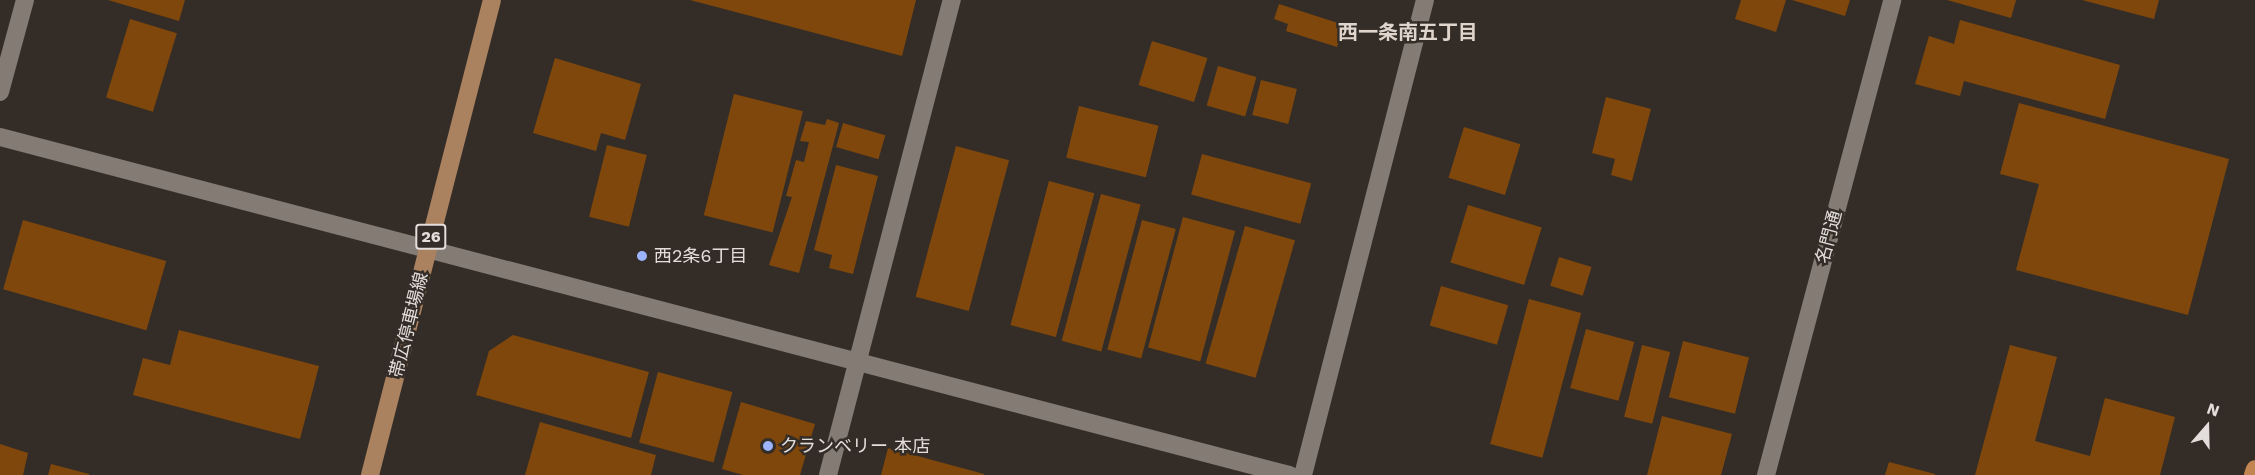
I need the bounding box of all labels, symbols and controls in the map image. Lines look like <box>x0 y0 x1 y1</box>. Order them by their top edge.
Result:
district label: 西一条南五丁目 <box>1338 20 1478 44</box>
street label: 名門通 <box>1812 208 1846 266</box>
road number: 26 <box>414 224 448 250</box>
place label: 西2条6丁目 <box>654 245 747 267</box>
marker: 西2条6丁目 <box>635 249 649 263</box>
street label: 帯広停車場線 <box>385 270 433 380</box>
north arrow <box>2177 397 2237 457</box>
text: N <box>2204 399 2222 421</box>
place label: クランベリー 本店 <box>780 435 930 457</box>
marker: クランベリー 本店 <box>761 439 775 453</box>

